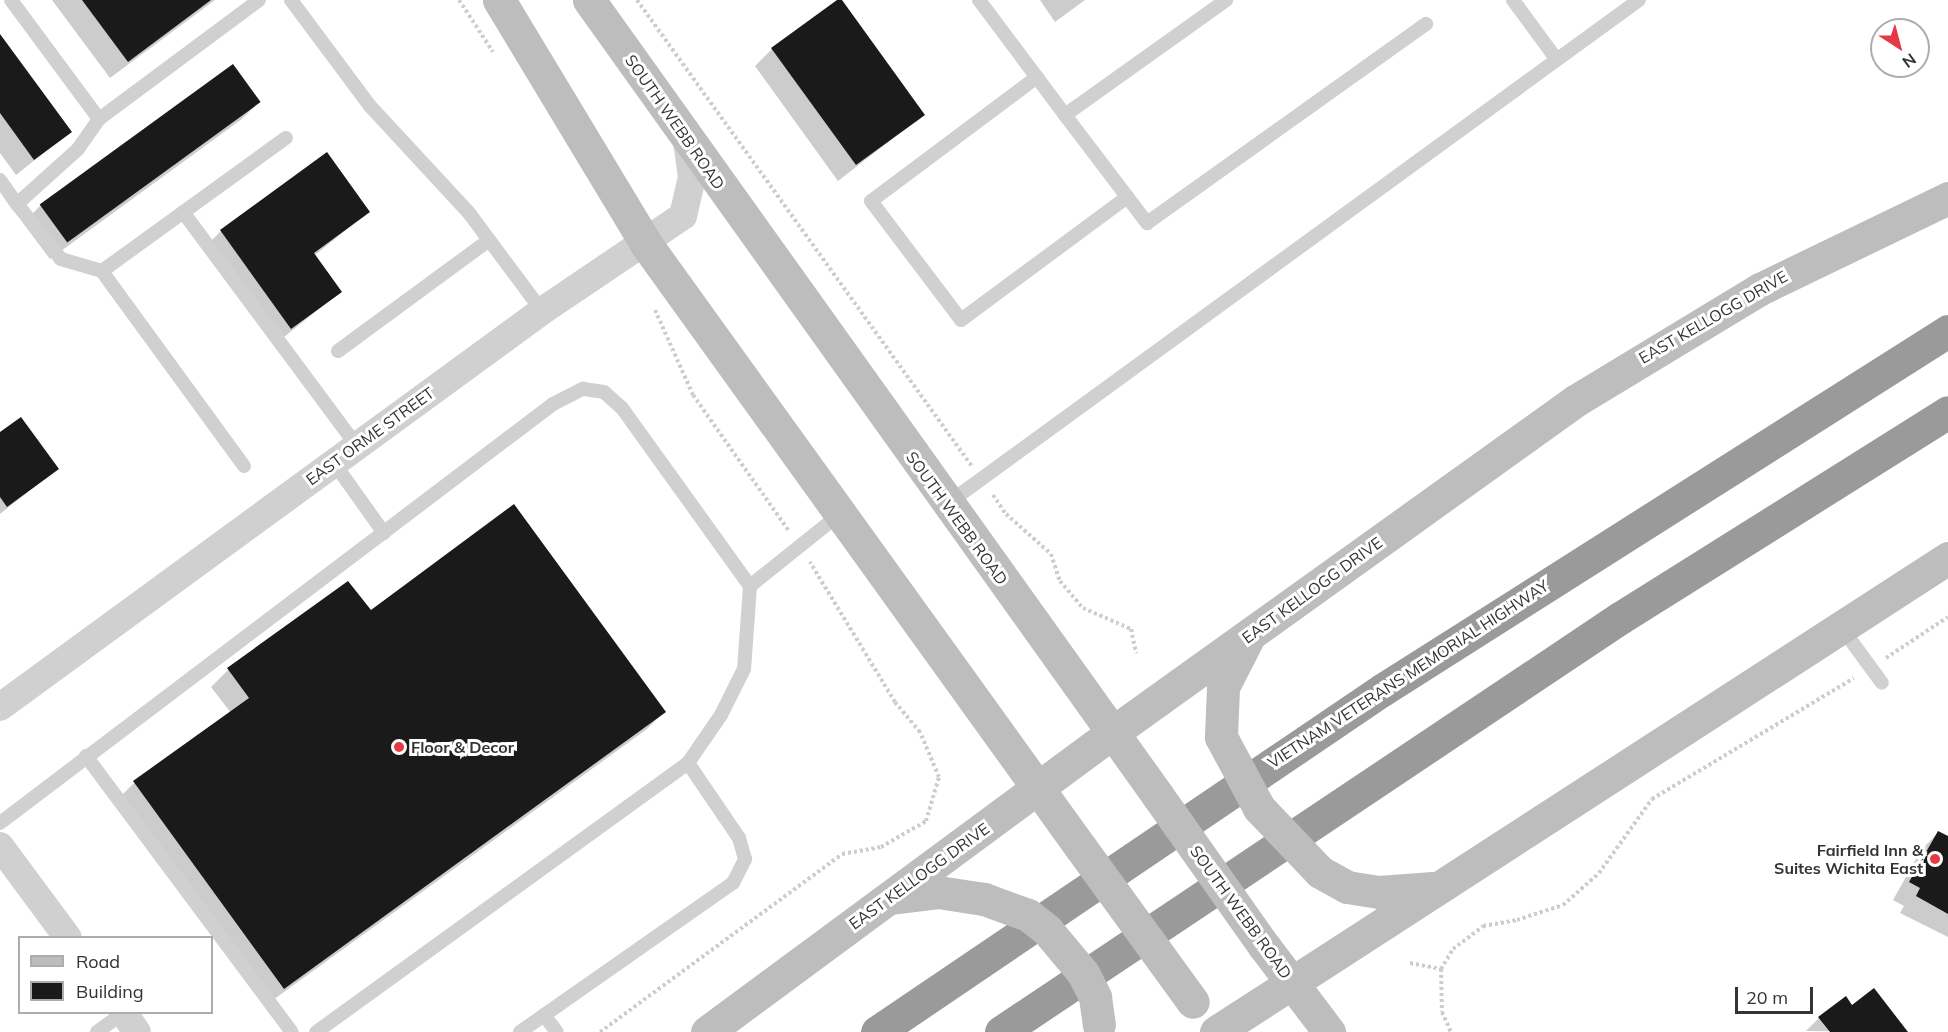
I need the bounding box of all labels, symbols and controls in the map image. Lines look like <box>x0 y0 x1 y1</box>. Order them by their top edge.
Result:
north arrow <box>1870 18 1930 78</box>
text: N <box>1899 49 1920 73</box>
street label: SOUTH WEBB ROAD <box>621 51 729 193</box>
street label: EAST KELLOGG DRIVE <box>1635 267 1791 367</box>
street label: EAST ORME STREET <box>302 383 438 489</box>
street label: SOUTH WEBB ROAD <box>902 448 1012 588</box>
street label: EAST KELLOGG DRIVE <box>1238 533 1386 647</box>
street label: VIETNAM VETERANS MEMORIAL HIGHWAY <box>1264 576 1552 772</box>
place label: Floor & Decor <box>411 737 514 757</box>
marker: Floor & Decor <box>392 740 406 754</box>
street label: EAST KELLOGG DRIVE <box>845 819 993 933</box>
place label: Fairfield Inn & Suites Wichita East <box>1774 840 1923 878</box>
street label: SOUTH WEBB ROAD <box>1186 842 1296 982</box>
marker: Fairfield Inn & Suites Wichita East <box>1928 852 1942 866</box>
legend <box>18 936 213 1014</box>
text: Road <box>76 950 120 973</box>
scale bar <box>1738 975 1816 1013</box>
text: Building <box>76 980 144 1003</box>
text: 20 m <box>1746 986 1788 1009</box>

